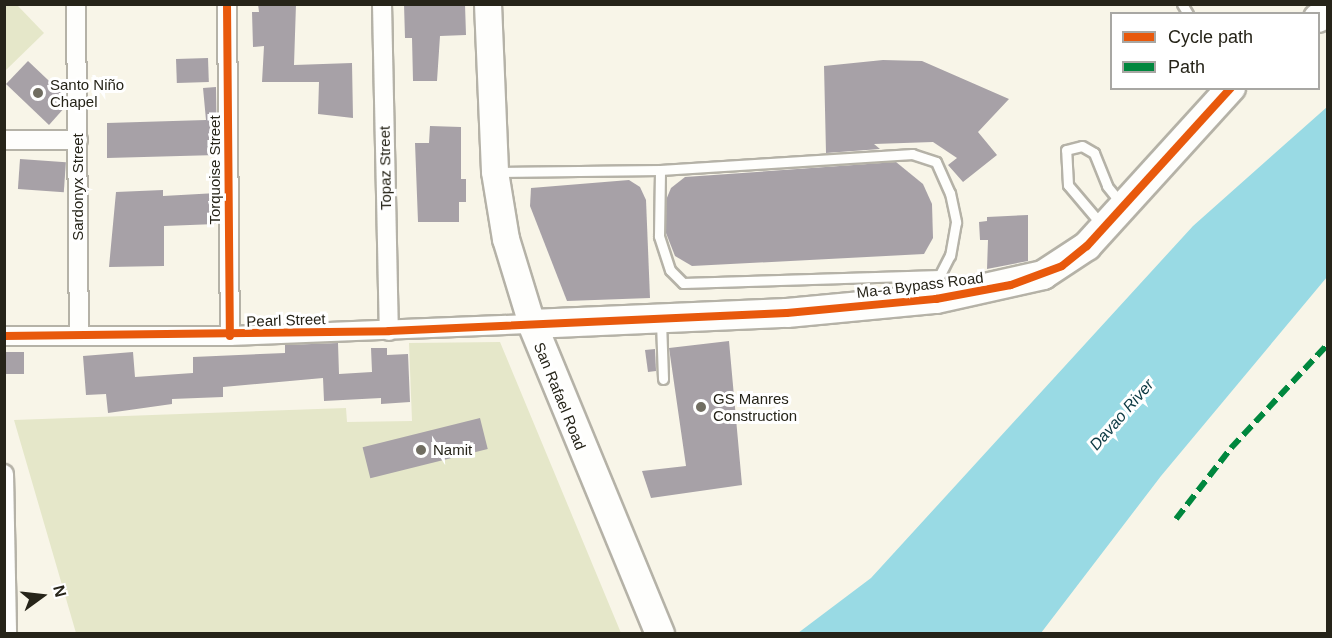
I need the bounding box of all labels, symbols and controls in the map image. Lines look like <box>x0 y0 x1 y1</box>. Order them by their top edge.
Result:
legend <box>1110 12 1320 90</box>
text: Cycle path <box>1168 27 1253 47</box>
text: Path <box>1168 57 1205 77</box>
place label: Santo Niño Chapel <box>50 75 124 110</box>
marker: Santo Niño Chapel <box>31 86 45 100</box>
street label: Torquoise Street <box>206 115 224 225</box>
street label: Topaz Street <box>375 126 395 210</box>
street label: Sardonyx Street <box>69 133 87 241</box>
street label: Ma-a Bypass Road <box>856 268 984 302</box>
street label: Pearl Street <box>246 310 326 330</box>
street label: San Rafael Road <box>530 340 590 452</box>
water label: Davao River <box>1086 375 1158 455</box>
place label: GS Manres Construction <box>713 389 797 424</box>
marker: GS Manres Construction <box>694 400 708 414</box>
place label: Namit <box>433 441 472 459</box>
marker: Namit <box>414 443 428 457</box>
north arrow <box>12 566 72 626</box>
text: N <box>50 583 70 599</box>

